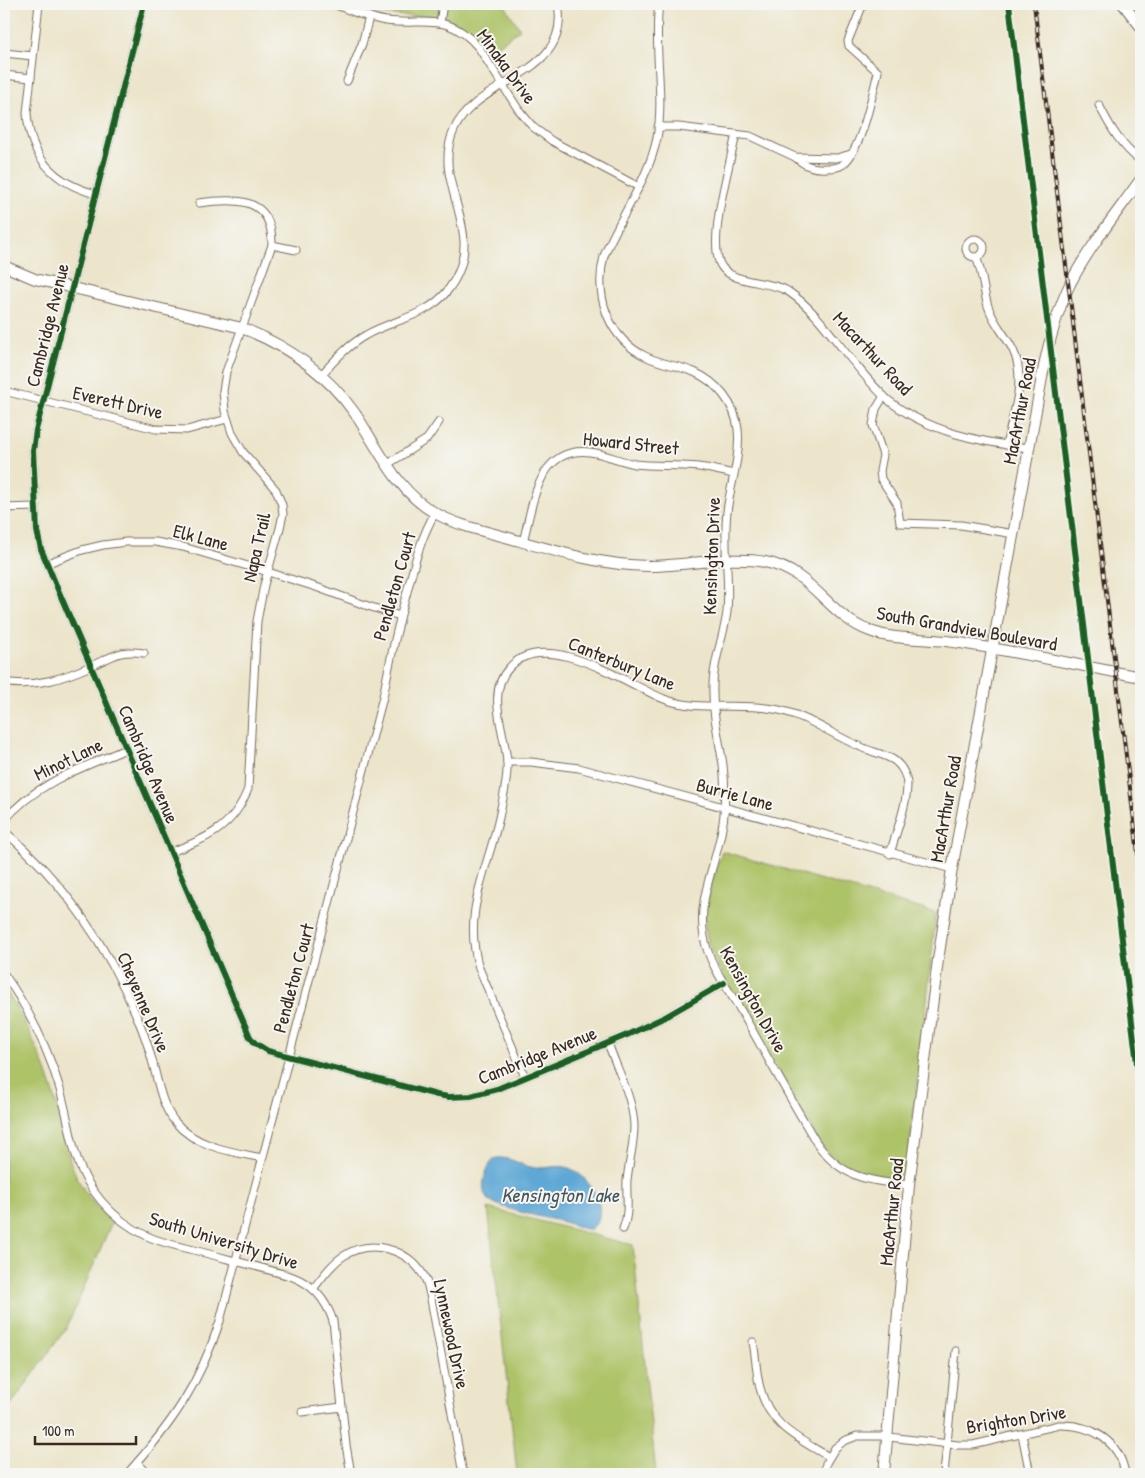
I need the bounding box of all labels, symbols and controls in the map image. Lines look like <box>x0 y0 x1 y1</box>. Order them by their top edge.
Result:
street label: Minaka Drive <box>471 23 543 109</box>
street label: Cambridge Avenue <box>19 260 75 389</box>
street label: Macarthur Road <box>827 305 919 401</box>
street label: MacArthur Road <box>996 355 1042 466</box>
street label: Everett Drive <box>70 379 166 425</box>
street label: Howard Street <box>582 425 681 461</box>
street label: Kensington Drive <box>696 496 726 615</box>
street label: Napa Trail <box>235 509 277 584</box>
street label: Elk Lane <box>170 517 232 557</box>
street label: Pendleton Court <box>366 528 422 643</box>
street label: South Grandview Boulevard <box>875 599 1060 657</box>
street label: Canterbury Lane <box>564 630 680 697</box>
street label: Cambridge Avenue <box>112 701 186 828</box>
street label: Minot Lane <box>29 731 107 787</box>
street label: MacArthur Road <box>923 753 967 864</box>
street label: Burrie Lane <box>694 771 777 817</box>
street label: Pendleton Court <box>266 920 320 1035</box>
street label: Kensington Drive <box>714 941 794 1057</box>
street label: Cheyenne Drive <box>111 948 177 1056</box>
street label: Cambridge Avenue <box>474 1019 601 1091</box>
street label: MacArthur Road <box>872 1157 910 1267</box>
water label: Kensington Lake <box>501 1181 620 1209</box>
street label: South University Drive <box>146 1205 302 1275</box>
street label: Lynnewood Drive <box>428 1277 476 1392</box>
street label: Brighton Drive <box>964 1398 1068 1440</box>
scale bar <box>35 1413 136 1445</box>
text: 100 m <box>42 1420 75 1441</box>

